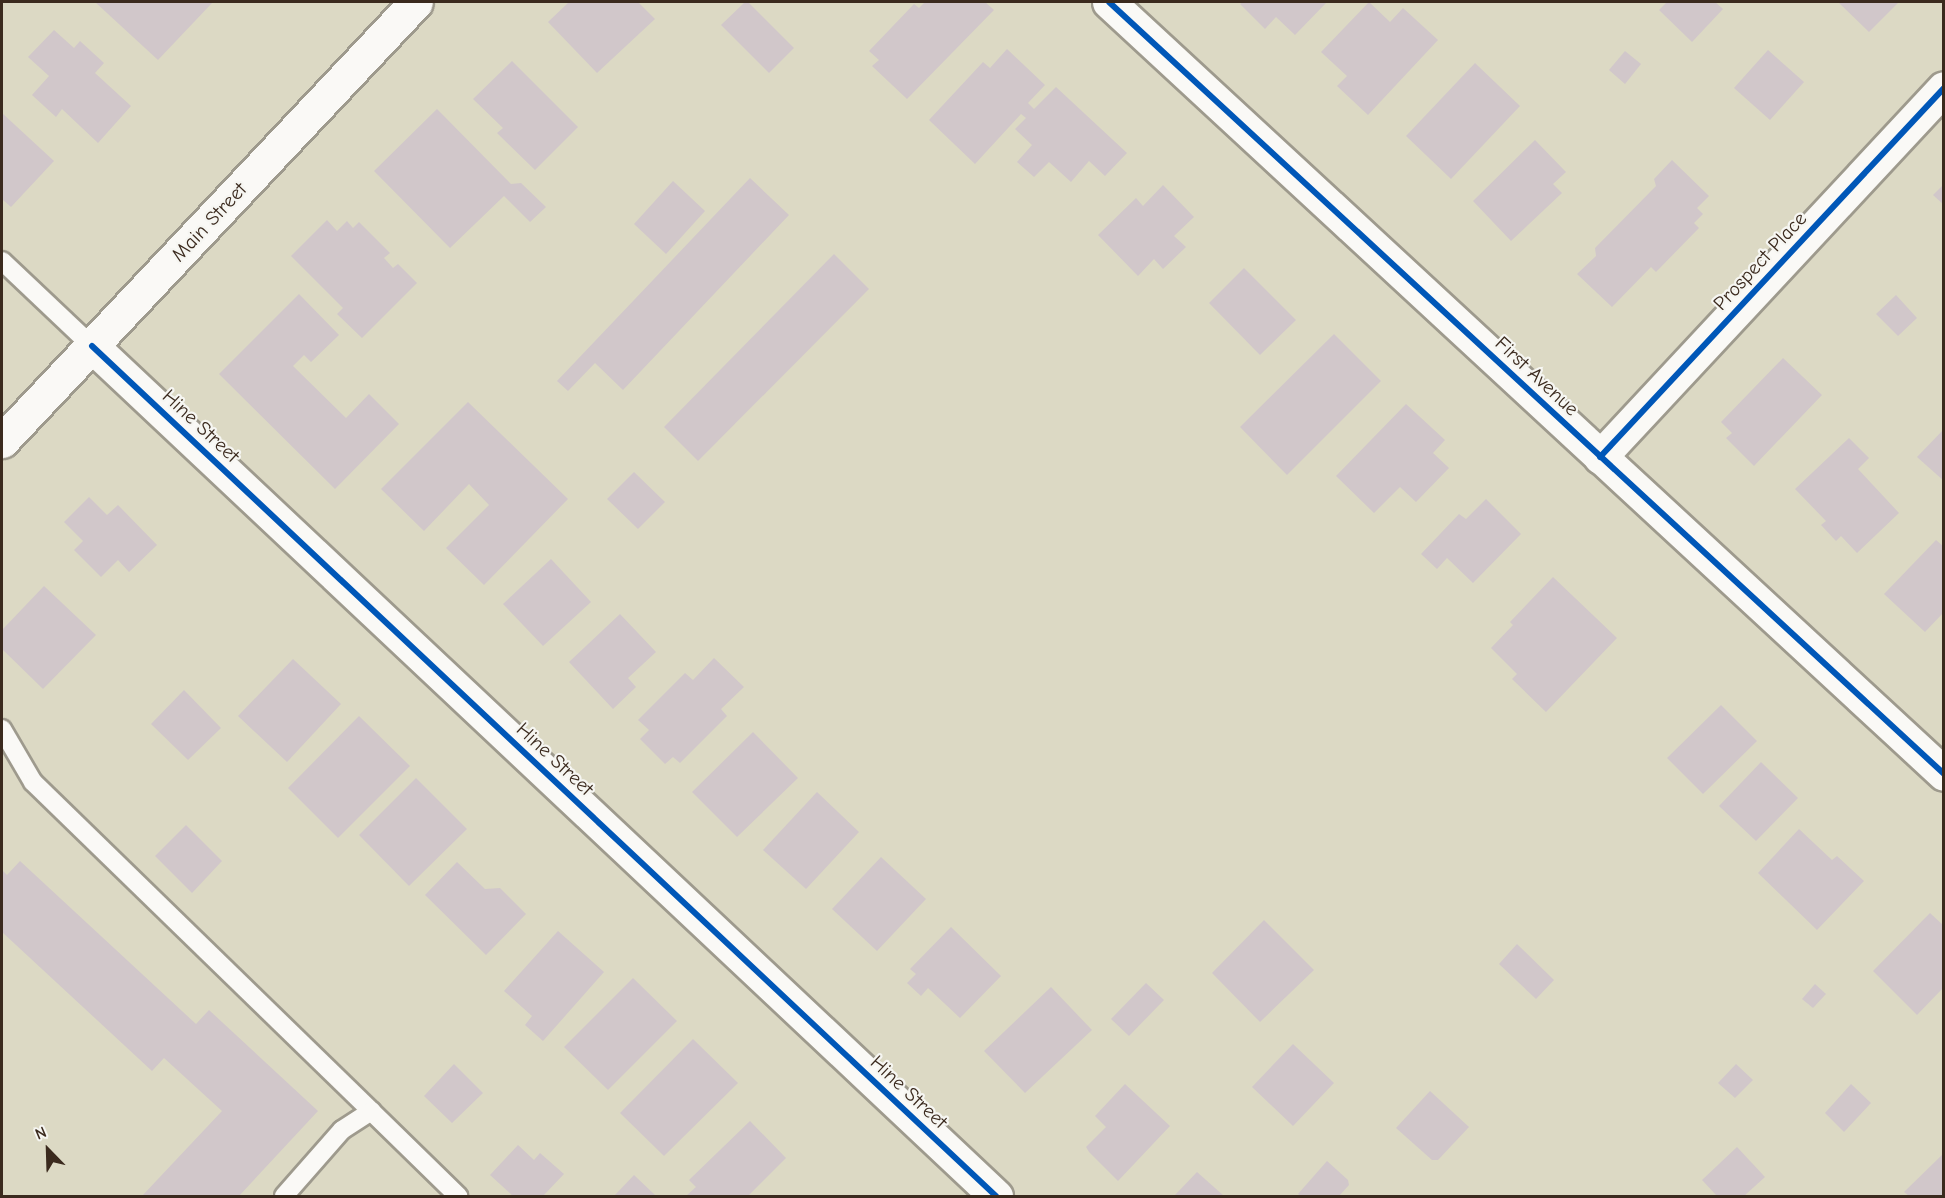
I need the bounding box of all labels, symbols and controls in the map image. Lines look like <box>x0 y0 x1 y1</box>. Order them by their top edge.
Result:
street label: Main Street <box>166 177 252 267</box>
street label: Prospect Place <box>1708 207 1812 315</box>
street label: First Avenue <box>1490 331 1584 421</box>
street label: Hine Street <box>157 384 245 468</box>
street label: Hine Street <box>511 717 599 801</box>
street label: Hine Street <box>865 1050 953 1134</box>
north arrow <box>18 1120 78 1180</box>
text: N <box>33 1123 49 1144</box>

